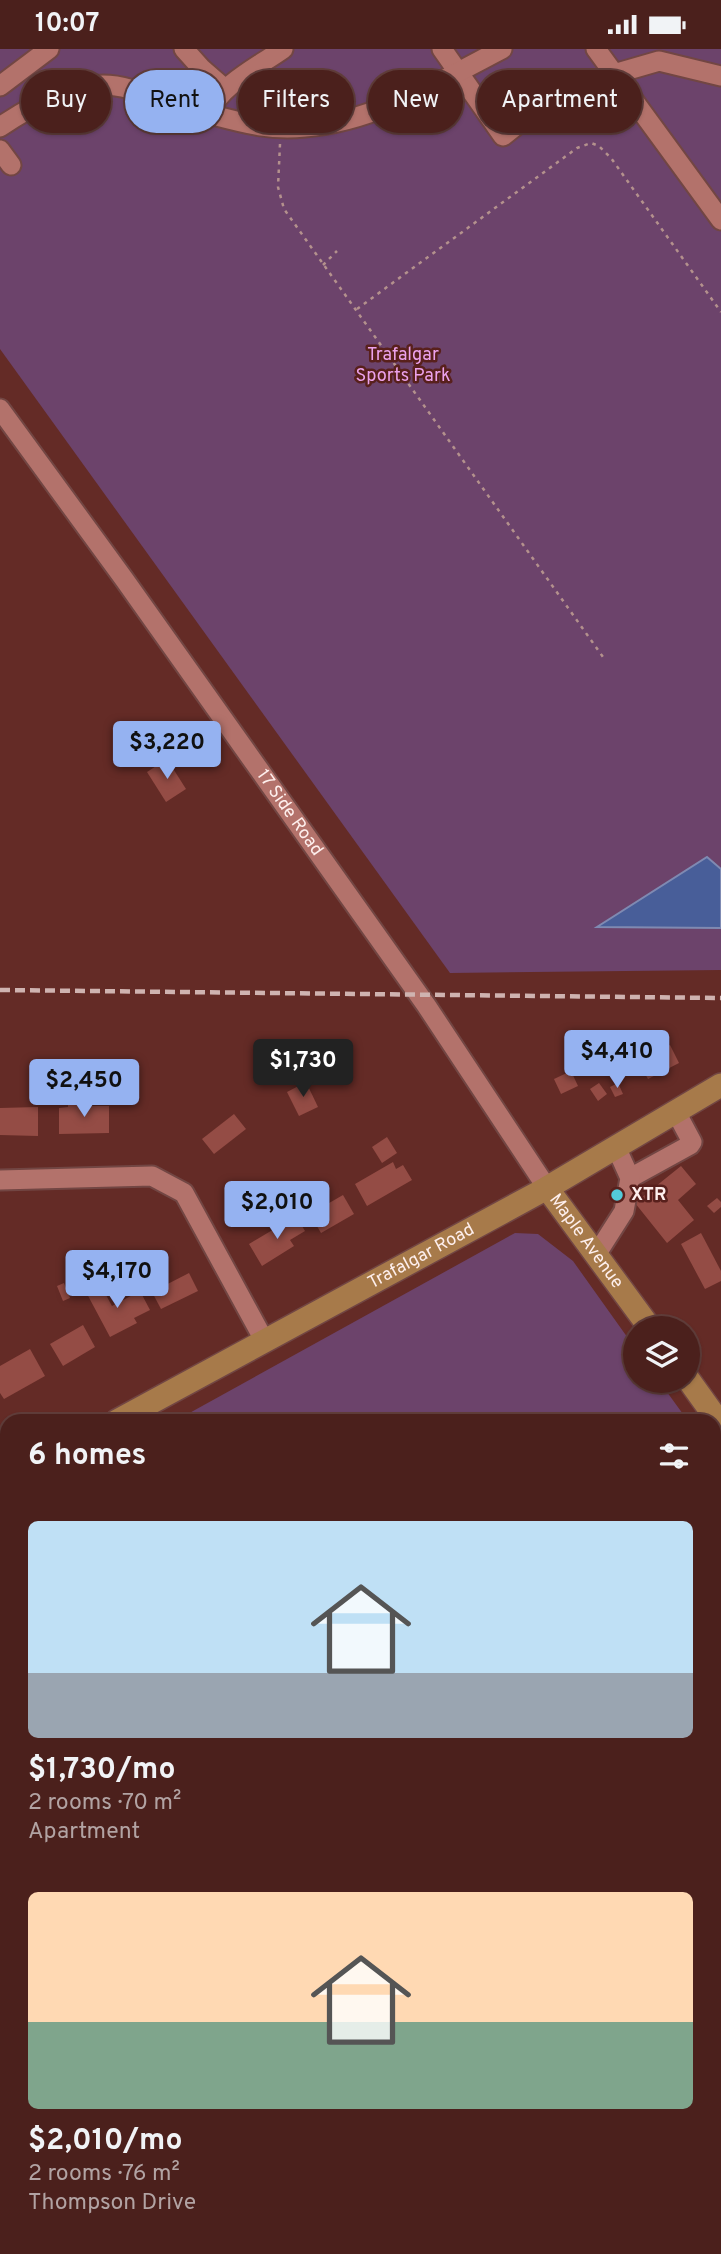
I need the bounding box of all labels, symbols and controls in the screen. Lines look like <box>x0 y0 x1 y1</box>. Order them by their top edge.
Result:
text: 10:07 <box>35 8 99 41</box>
chip: Buy <box>21 70 111 133</box>
chip: Rent <box>125 70 224 133</box>
chip: Filters <box>238 70 354 133</box>
chip: New <box>368 70 463 133</box>
chip: Apartment <box>477 70 642 133</box>
park label: Trafalgar Sports Park <box>356 344 450 388</box>
pin: $3,220 <box>110 721 224 781</box>
text: $3,220 <box>129 729 205 758</box>
street label: 17 Side Road <box>251 765 328 861</box>
pin: $4,410 <box>560 1031 674 1090</box>
text: $4,410 <box>580 1038 654 1067</box>
pin: $1,730 <box>246 1039 360 1099</box>
text: $1,730 <box>269 1047 337 1076</box>
pin: $2,450 <box>27 1059 141 1119</box>
text: $2,450 <box>45 1067 123 1096</box>
pin: $2,010 <box>220 1181 334 1241</box>
place label: XTR <box>631 1184 666 1207</box>
marker: XTR <box>609 1187 625 1203</box>
text: $2,010 <box>240 1189 314 1218</box>
street label: Maple Avenue <box>544 1189 629 1293</box>
street label: Trafalgar Road <box>364 1218 479 1294</box>
pin: $4,170 <box>60 1251 174 1310</box>
text: $4,170 <box>82 1258 152 1287</box>
map controls <box>623 1316 700 1393</box>
button: layers <box>623 1316 700 1393</box>
icon: filters <box>655 1437 693 1475</box>
text: 6 homes <box>28 1438 146 1475</box>
icon: home <box>298 1566 424 1692</box>
text: $1,730/mo <box>28 1752 175 1789</box>
text: 2 rooms · 70 m² <box>28 1789 181 1818</box>
text: Apartment <box>28 1818 140 1847</box>
icon: home <box>298 1937 424 2063</box>
text: $2,010/mo <box>28 2123 183 2160</box>
text: 2 rooms · 76 m² <box>28 2160 180 2189</box>
text: Thompson Drive <box>28 2189 196 2218</box>

